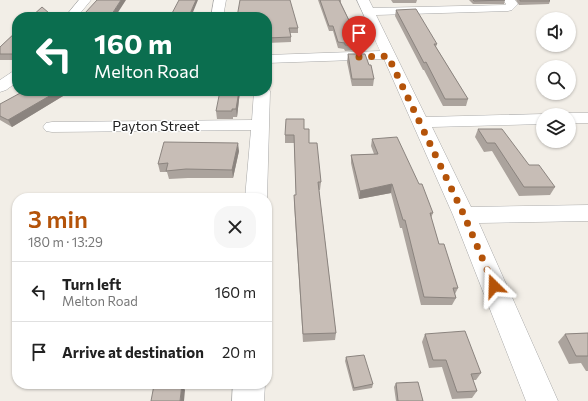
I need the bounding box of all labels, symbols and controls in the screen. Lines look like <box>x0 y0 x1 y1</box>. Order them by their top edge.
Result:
map controls <box>536 12 576 148</box>
button: sound <box>536 12 576 52</box>
pin <box>342 16 376 57</box>
icon: arrive <box>348 22 370 44</box>
text: 160 m <box>94 26 172 60</box>
icon: left <box>28 28 80 80</box>
text: Melton Road <box>94 60 199 82</box>
button: search <box>536 60 576 100</box>
button: layers <box>536 108 576 148</box>
street label: Payton Street <box>112 117 200 134</box>
text: 3 min <box>28 204 88 233</box>
button: close <box>214 206 256 248</box>
text: 180 m · 13:29 <box>28 234 103 250</box>
position arrow <box>473 265 515 307</box>
text: Turn left <box>62 275 121 293</box>
icon: left <box>28 281 50 303</box>
text: 160 m <box>215 283 256 301</box>
text: Melton Road <box>62 293 138 309</box>
icon: arrive <box>28 341 50 363</box>
text: Arrive at destination <box>62 343 204 361</box>
text: 20 m <box>222 343 256 361</box>

